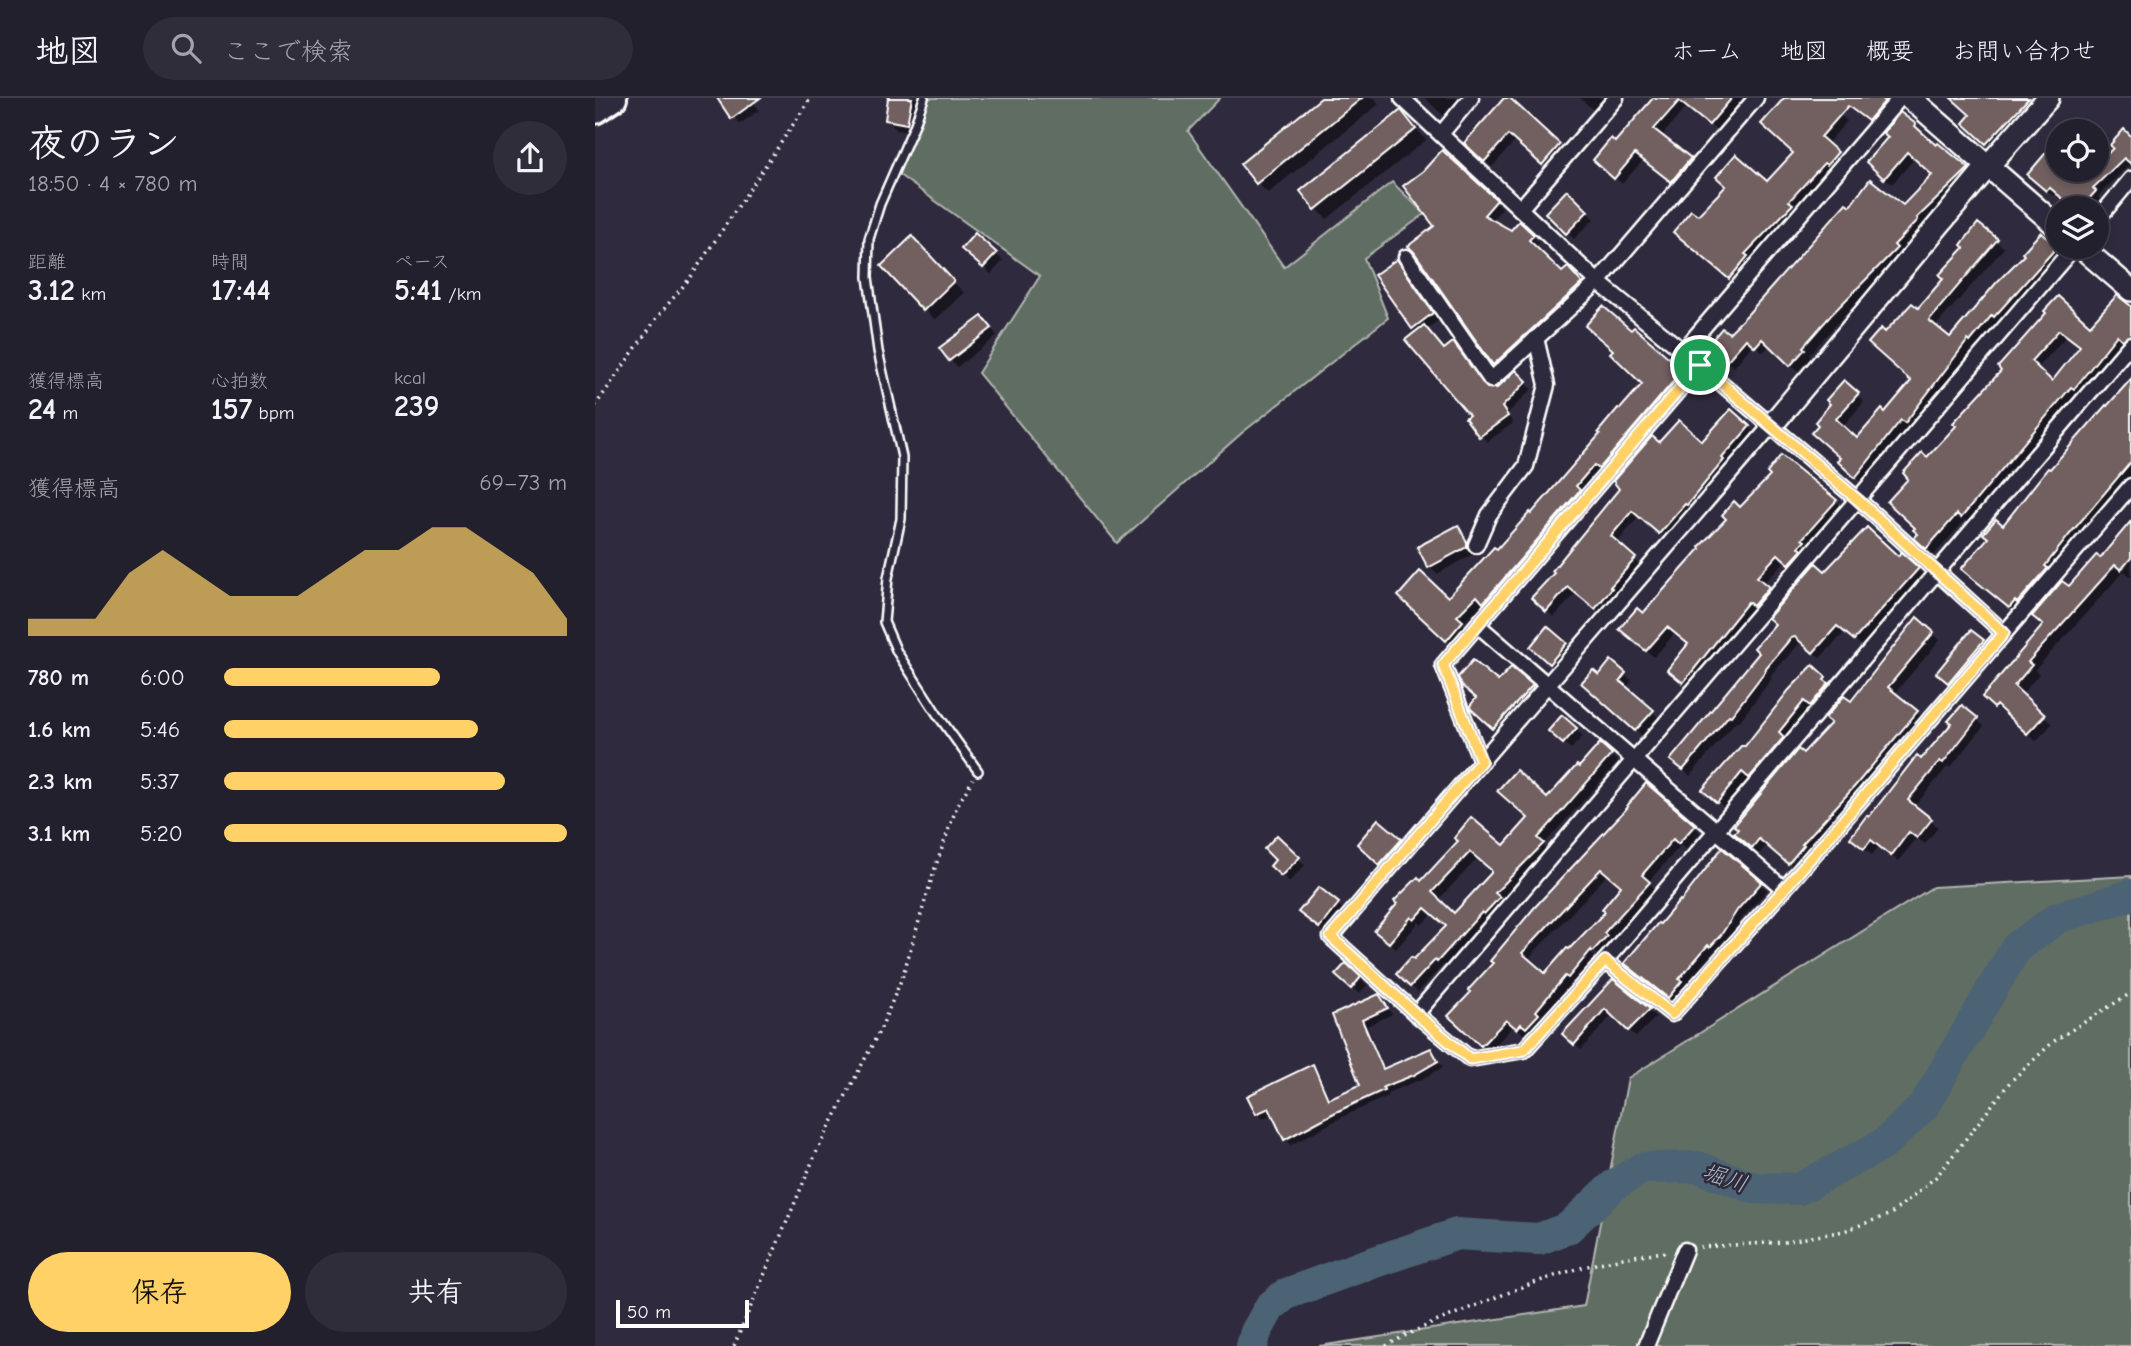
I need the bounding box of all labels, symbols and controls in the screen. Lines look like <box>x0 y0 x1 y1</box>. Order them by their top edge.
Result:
search box <box>143 17 633 80</box>
icon: search <box>167 29 205 67</box>
text: 地図 <box>35 32 101 70</box>
text: ここで検索 <box>223 37 353 67</box>
text: ホーム <box>1671 37 1742 65</box>
text: 地図 <box>1780 37 1828 65</box>
text: 概要 <box>1866 37 1914 65</box>
text: お問い合わせ <box>1952 37 2096 65</box>
map controls <box>2046 119 2109 259</box>
button: locate <box>2046 119 2109 182</box>
button: share <box>493 121 567 195</box>
text: 夜のラン <box>28 122 180 166</box>
text: 18:50 · 4 × 780 m <box>28 170 197 197</box>
button: layers <box>2046 196 2109 259</box>
text: 距離 <box>28 251 66 273</box>
text: 時間 <box>211 251 249 273</box>
text: ペース <box>394 251 450 273</box>
text: 3.12 <box>28 273 75 308</box>
text: 17:44 <box>211 273 271 308</box>
text: 5:41 <box>394 273 442 308</box>
text: km <box>75 283 106 305</box>
text: /km <box>442 283 482 305</box>
pin <box>1670 335 1730 395</box>
icon: arrive <box>1681 346 1719 384</box>
text: kcal <box>394 367 426 389</box>
text: 獲得標高 <box>28 370 104 392</box>
text: 心拍数 <box>211 370 268 392</box>
text: 239 <box>394 389 439 424</box>
text: 24 <box>28 392 56 427</box>
text: 157 <box>211 392 252 427</box>
text: m <box>56 402 78 424</box>
text: bpm <box>252 402 295 424</box>
text: 69–73 m <box>479 469 567 496</box>
text: 獲得標高 <box>28 475 120 502</box>
text: 780 m <box>28 664 89 691</box>
text: 6:00 <box>140 664 185 691</box>
text: 1.6 km <box>28 716 91 743</box>
text: 5:46 <box>140 716 180 743</box>
text: 2.3 km <box>28 768 93 795</box>
text: 5:37 <box>140 768 179 795</box>
text: 3.1 km <box>28 820 90 847</box>
text: 5:20 <box>140 820 183 847</box>
water label: 堀川 <box>1699 1158 1751 1198</box>
button: 保存 <box>28 1252 291 1332</box>
button: 共有 <box>305 1252 567 1332</box>
scale bar <box>616 1297 749 1329</box>
text: 50 m <box>627 1301 671 1323</box>

